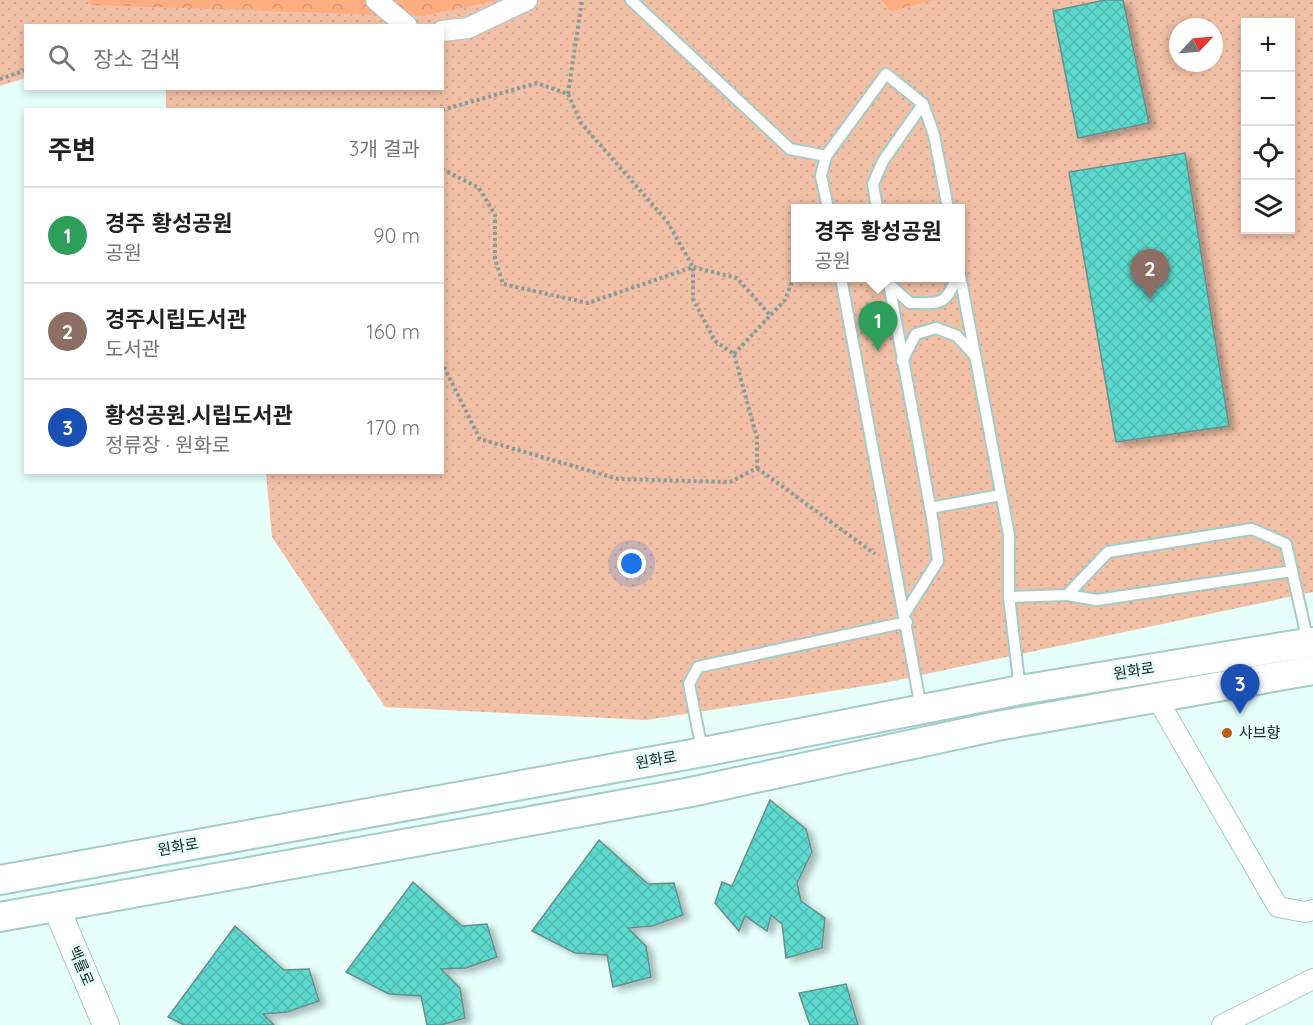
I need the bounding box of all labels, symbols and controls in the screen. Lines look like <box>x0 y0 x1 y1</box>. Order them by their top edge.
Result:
north arrow <box>1169 18 1223 72</box>
map controls <box>1241 18 1295 234</box>
button: + <box>1241 18 1295 72</box>
search box <box>24 24 444 90</box>
icon: search <box>45 41 78 74</box>
text: 장소 검색 <box>93 45 180 73</box>
button: − <box>1241 72 1295 126</box>
button: locate <box>1241 126 1295 180</box>
text: 주변 <box>48 133 96 166</box>
text: 3개 결과 <box>349 136 420 161</box>
button: layers <box>1241 180 1295 234</box>
popup <box>791 204 965 282</box>
text: 경주 황성공원 <box>105 209 233 237</box>
text: 경주 황성공원 <box>814 217 942 245</box>
text: 1 <box>64 223 71 248</box>
text: 90 m <box>373 223 420 248</box>
text: 공원 <box>105 240 142 265</box>
text: 공원 <box>814 248 851 273</box>
pin: 2 <box>1130 250 1170 299</box>
pin: 1 <box>858 302 898 351</box>
text: 경주시립도서관 <box>105 305 247 333</box>
text: 2 <box>62 319 73 344</box>
text: 160 m <box>366 319 420 344</box>
text: 도서관 <box>105 336 160 361</box>
text: 황성공원.시립도서관 <box>105 401 293 429</box>
text: 3 <box>62 415 73 440</box>
text: 170 m <box>367 415 420 440</box>
text: 정류장 · 원화로 <box>105 432 230 457</box>
your location <box>617 549 646 578</box>
street label: 원화로 <box>1112 658 1156 683</box>
pin: 3 <box>1220 664 1260 714</box>
place label: 샤브향 <box>1239 723 1281 742</box>
marker: 샤브향 <box>1220 726 1234 740</box>
street label: 원화로 <box>634 747 678 772</box>
street label: 원화로 <box>156 834 200 859</box>
street label: 백률로 <box>65 943 98 989</box>

